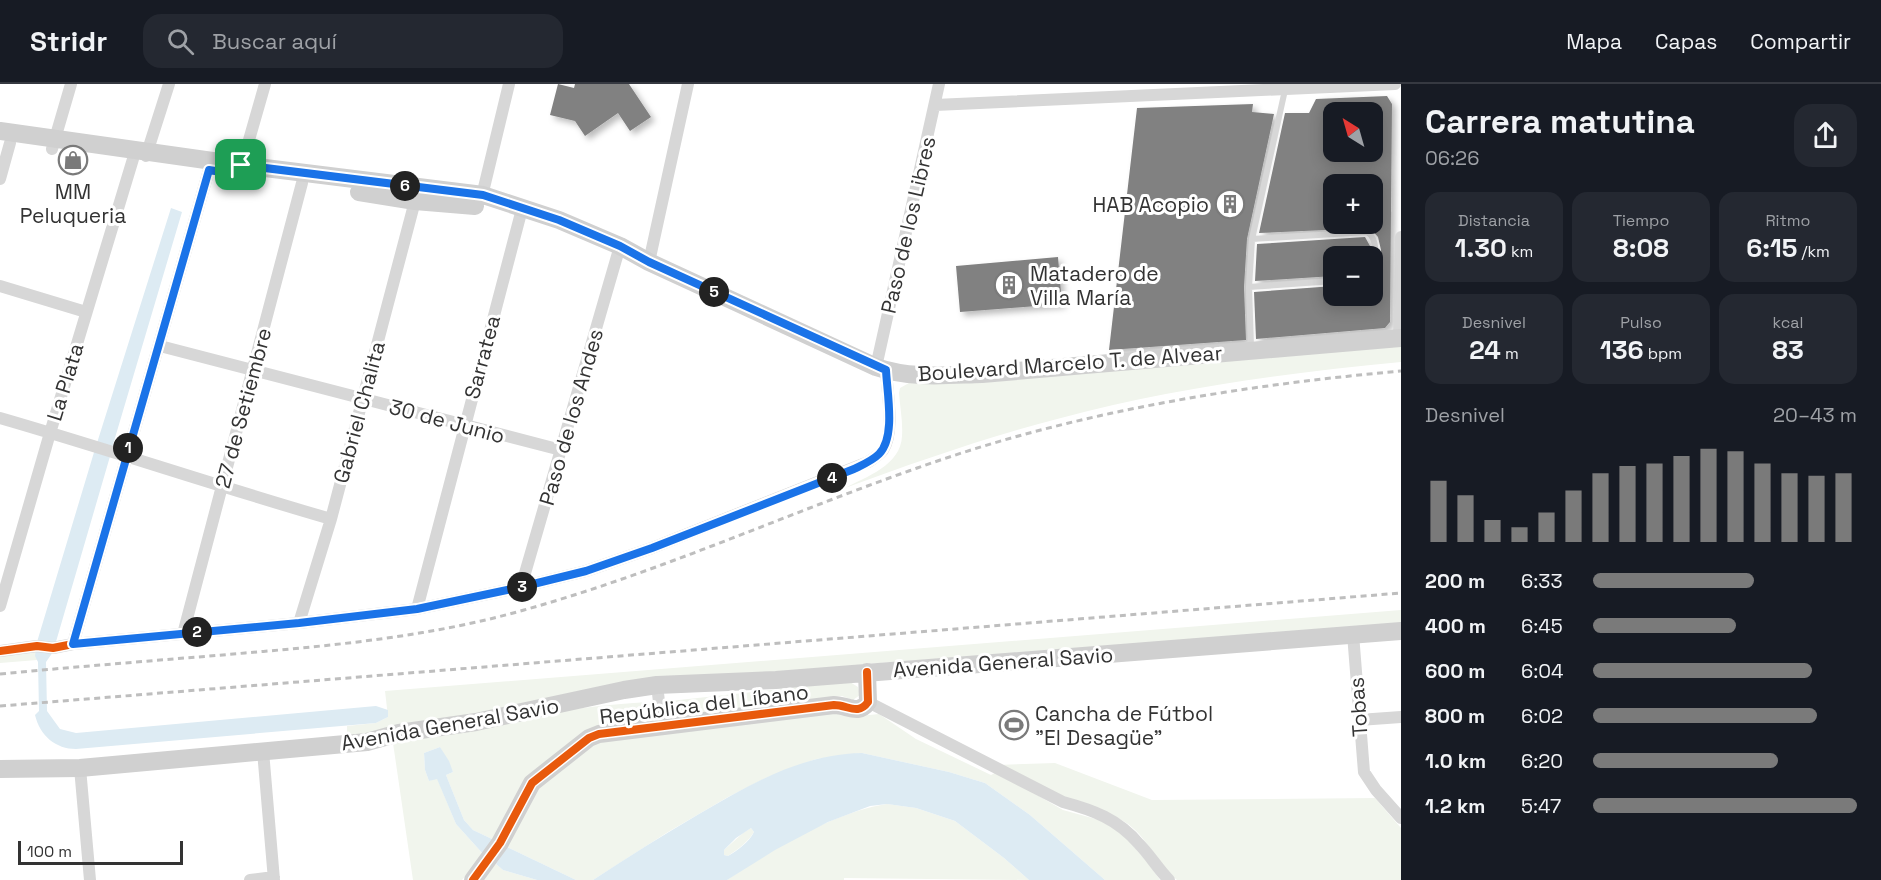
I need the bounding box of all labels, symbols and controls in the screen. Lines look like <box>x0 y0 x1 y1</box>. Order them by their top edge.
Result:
search box <box>143 14 563 68</box>
text: Stridr <box>30 23 107 59</box>
icon: search <box>164 25 197 58</box>
text: Buscar aquí <box>212 27 337 55</box>
text: Mapa <box>1566 28 1622 55</box>
text: Capas <box>1655 28 1717 55</box>
text: Compartir <box>1750 28 1851 55</box>
text: Carrera matutina <box>1425 101 1695 143</box>
north arrow <box>1323 102 1383 162</box>
map controls <box>1323 102 1383 306</box>
button: share <box>1794 104 1857 167</box>
street label: Paso de los Libres <box>874 134 942 316</box>
pin <box>215 139 266 190</box>
shop icon: MM Peluqueria <box>57 144 89 176</box>
text: 06:26 <box>1425 145 1479 171</box>
icon: arrive <box>224 148 257 181</box>
pin: 6 <box>390 171 420 201</box>
button: + <box>1323 174 1383 234</box>
text: 6 <box>400 175 410 196</box>
place label: MM Peluqueria <box>20 178 126 229</box>
building icon: HAB Acopio <box>1214 188 1246 220</box>
place label: HAB Acopio <box>1093 191 1209 218</box>
text: Distancia <box>1458 210 1530 231</box>
text: Tiempo <box>1613 210 1669 231</box>
text: Ritmo <box>1765 210 1811 231</box>
text: 1.30 <box>1455 231 1507 265</box>
text: 8:08 <box>1613 231 1669 265</box>
text: 6:15 <box>1746 231 1797 265</box>
text: km <box>1507 241 1533 262</box>
text: /km <box>1797 241 1830 262</box>
button: − <box>1323 246 1383 306</box>
place label: Matadero de Villa María <box>1030 260 1159 311</box>
building icon: Matadero de Villa María <box>993 269 1025 301</box>
pin: 5 <box>699 277 729 307</box>
text: 5 <box>709 281 719 302</box>
street label: Sarratea <box>458 312 506 402</box>
text: Desnivel <box>1462 312 1526 333</box>
text: Pulso <box>1620 312 1662 333</box>
text: kcal <box>1773 312 1803 333</box>
street label: 27 de Setiembre <box>209 325 277 491</box>
street label: Paso de los Andes <box>533 326 609 508</box>
text: 24 <box>1469 333 1501 367</box>
text: 136 <box>1600 333 1644 367</box>
text: 83 <box>1772 333 1804 367</box>
street label: Gabriel Chalita <box>327 338 391 486</box>
street label: Boulevard Marcelo T. de Alvear <box>917 339 1223 387</box>
street label: La Plata <box>40 340 90 424</box>
text: m <box>1501 343 1519 364</box>
text: bpm <box>1644 343 1682 364</box>
street label: 30 de Junio <box>386 393 508 449</box>
text: Desnivel <box>1425 402 1505 428</box>
text: 20–43 m <box>1773 402 1857 428</box>
pin: 1 <box>113 433 143 463</box>
text: 1 <box>124 437 132 458</box>
pin: 4 <box>817 463 847 493</box>
text: 4 <box>827 467 837 488</box>
text: 200 m <box>1425 568 1485 594</box>
text: 6:33 <box>1521 568 1562 594</box>
pin: 3 <box>507 572 537 602</box>
text: 3 <box>517 576 527 597</box>
text: 400 m <box>1425 613 1486 639</box>
text: 6:45 <box>1521 613 1563 639</box>
pin: 2 <box>182 617 212 647</box>
text: 2 <box>192 621 202 642</box>
street label: Avenida General Savio <box>892 641 1114 683</box>
text: 600 m <box>1425 658 1485 684</box>
text: 6:04 <box>1521 658 1564 684</box>
street label: Tobas <box>1342 676 1374 738</box>
street label: República del Líbano <box>598 678 810 730</box>
street label: Avenida General Savio <box>339 692 561 756</box>
place label: Cancha de Fútbol "El Desagüe" <box>1035 700 1213 751</box>
text: 800 m <box>1425 703 1485 729</box>
text: 6:02 <box>1521 703 1563 729</box>
sports icon: Cancha de Fútbol "El Desagüe" <box>998 709 1030 741</box>
text: 1.0 km <box>1425 748 1486 774</box>
text: 6:20 <box>1521 748 1563 774</box>
text: 1.2 km <box>1425 793 1485 819</box>
text: 5:47 <box>1521 793 1561 819</box>
scale bar <box>18 838 183 866</box>
text: 100 m <box>27 841 72 862</box>

